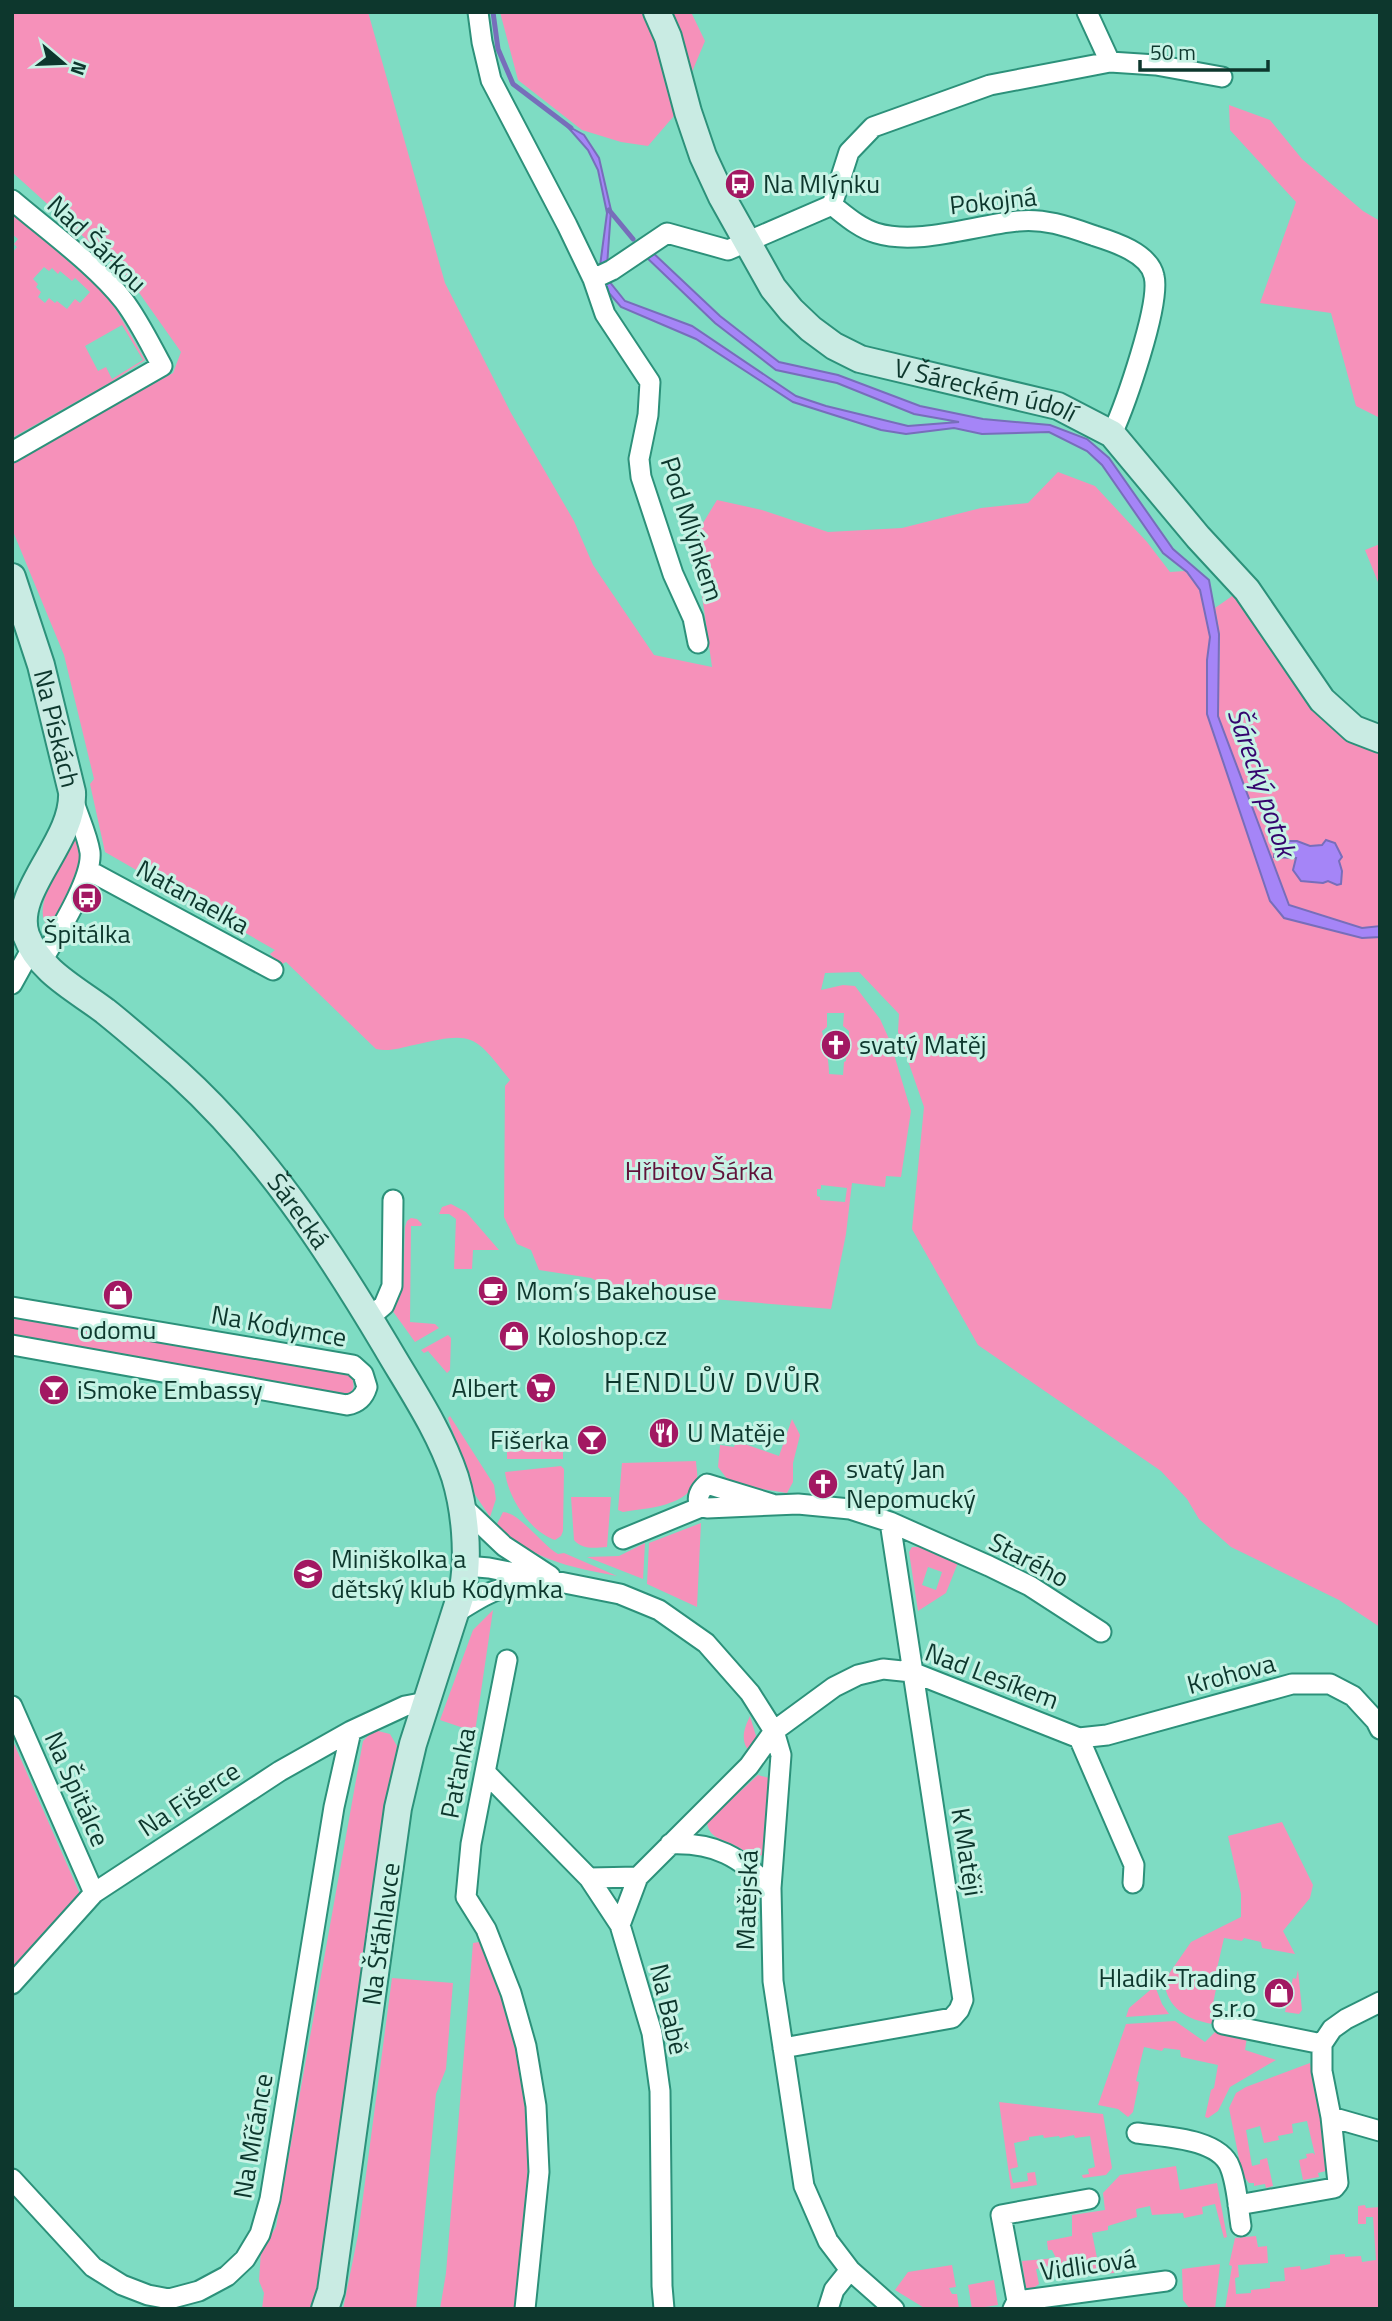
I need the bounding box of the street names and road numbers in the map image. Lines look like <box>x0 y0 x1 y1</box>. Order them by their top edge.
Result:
street label: Pokojná <box>947 177 1039 224</box>
street label: Nad Šárkou <box>39 186 156 301</box>
street label: V Šáreckém údolí <box>891 348 1086 433</box>
street label: Pod Mlýnkem <box>651 452 734 606</box>
street label: Na Pískách <box>24 665 90 791</box>
street label: Natanaelka <box>129 849 257 944</box>
street label: Šárecká <box>258 1164 340 1257</box>
street label: Na Kodymce <box>208 1294 350 1357</box>
street label: Starého <box>982 1522 1076 1597</box>
street label: Nad Lesíkem <box>920 1632 1065 1719</box>
street label: Krohova <box>1182 1643 1279 1704</box>
street label: Paťanka <box>430 1724 485 1822</box>
street label: Na Špitálce <box>35 1725 120 1853</box>
street label: Na Fišerce <box>130 1751 247 1846</box>
street label: K Matěji <box>941 1805 994 1899</box>
street label: Matějská <box>725 1849 768 1951</box>
street label: Na Šťáhlavce <box>351 1860 410 2008</box>
street label: Na Babě <box>640 1960 699 2058</box>
street label: Na Míčánce <box>222 2070 283 2202</box>
street label: Vidlicová <box>1038 2238 1138 2291</box>

